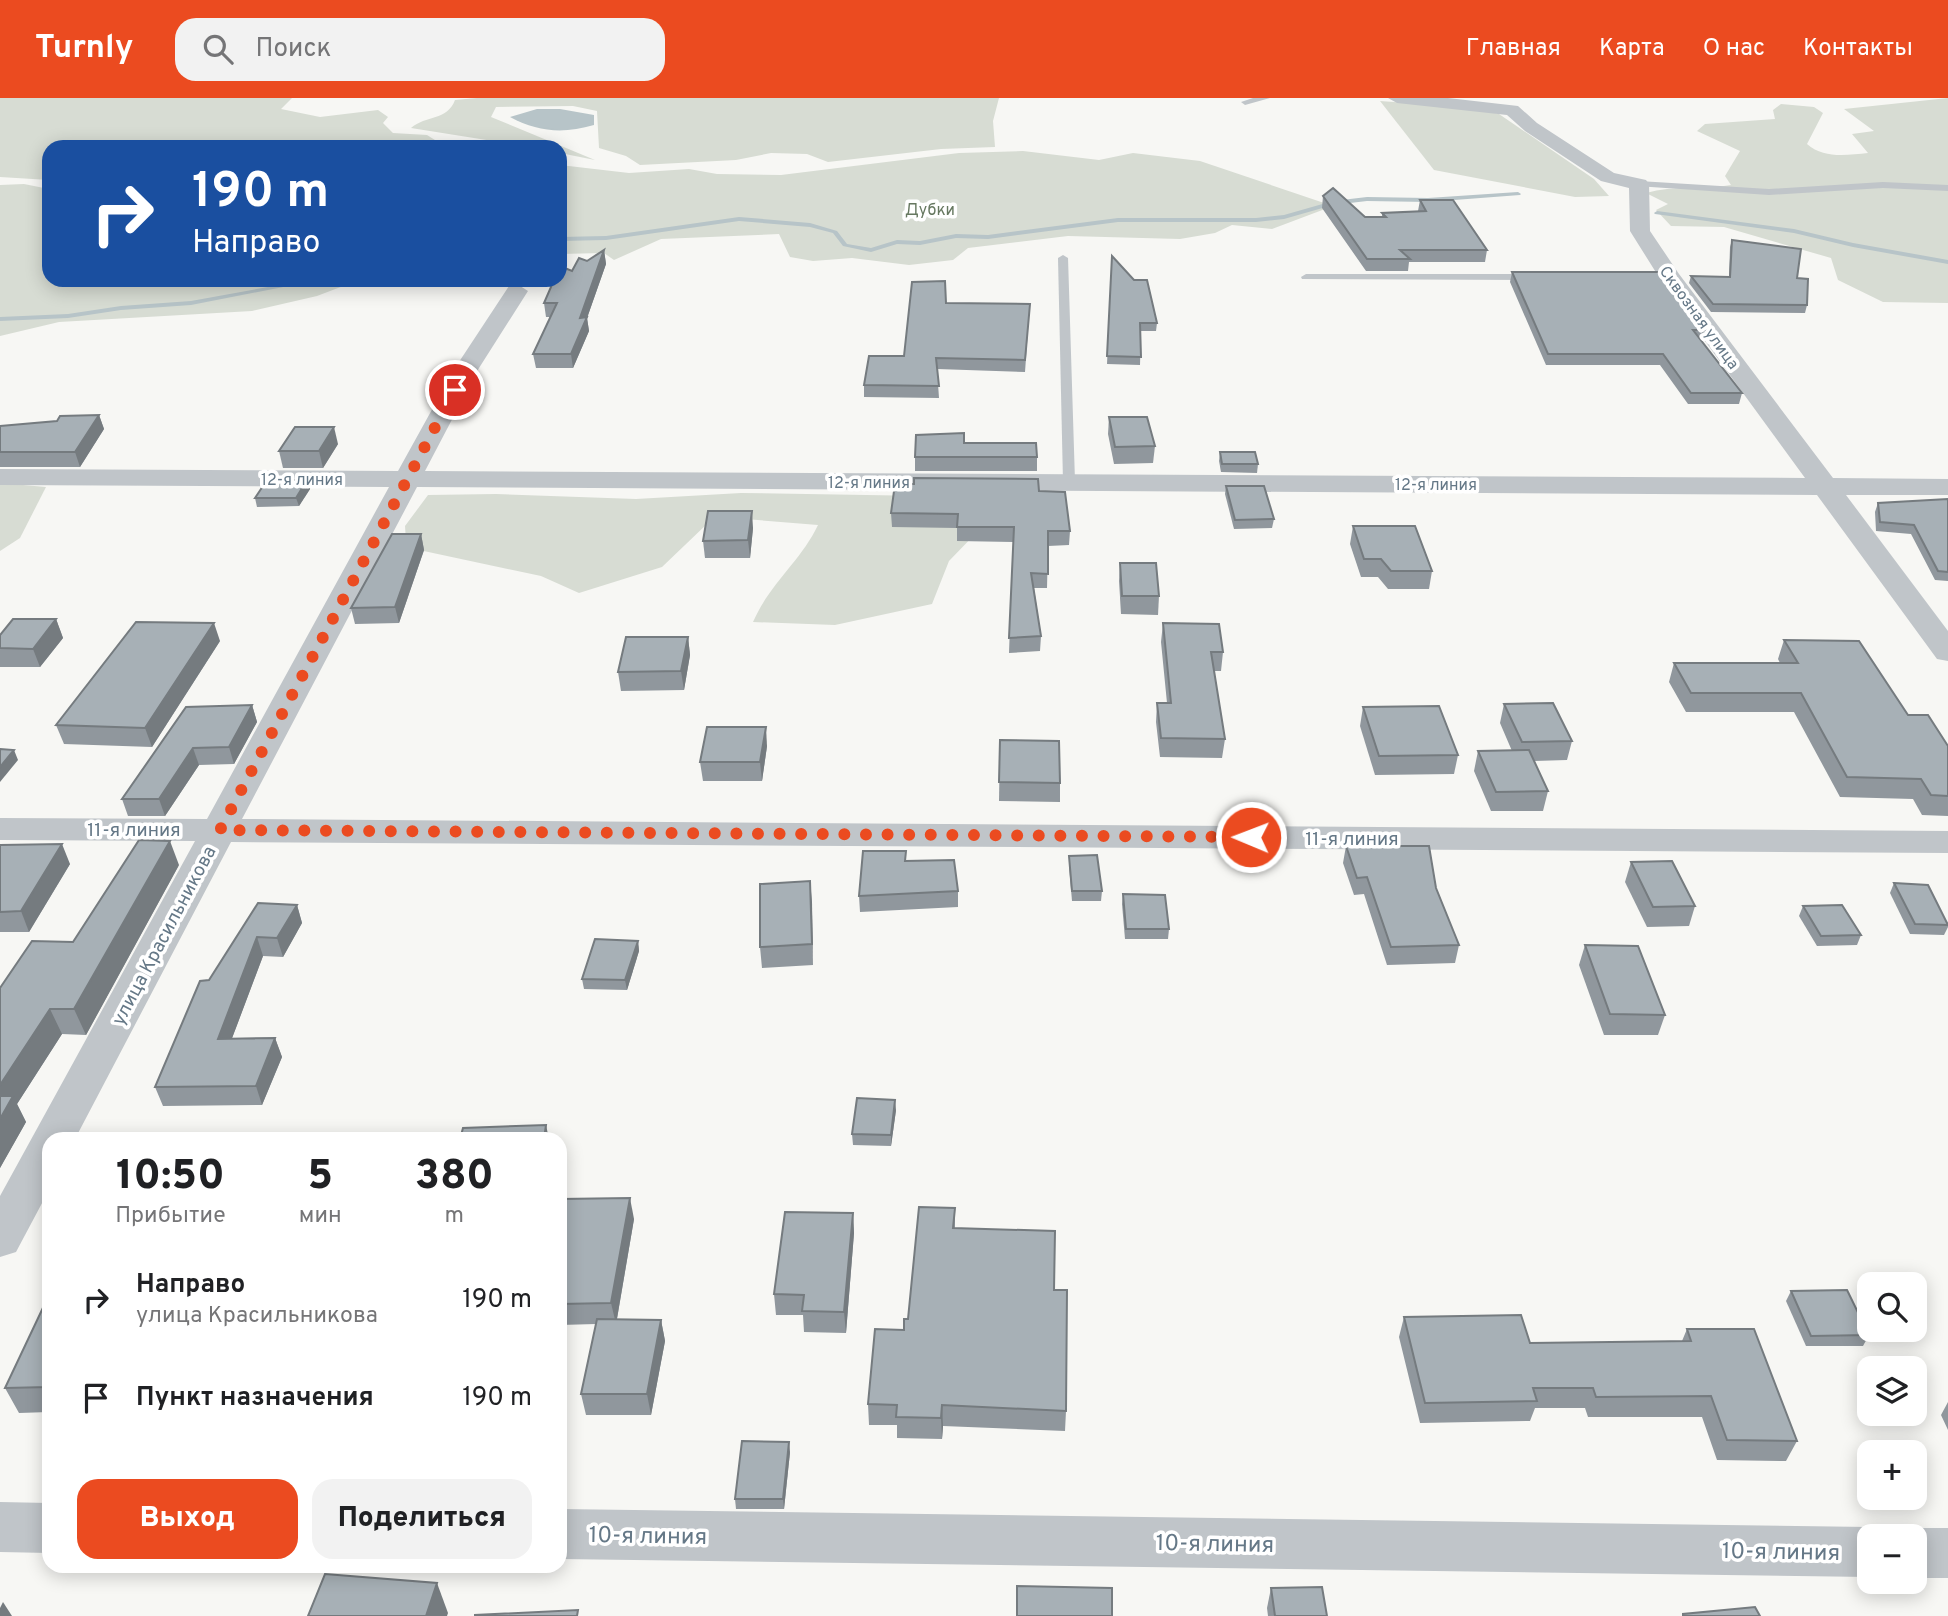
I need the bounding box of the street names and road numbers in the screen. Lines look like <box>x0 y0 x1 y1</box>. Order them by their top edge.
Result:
street label: Сквозная улица <box>1654 263 1743 374</box>
street label: 12-я линия <box>261 471 343 491</box>
street label: 12-я линия <box>828 474 910 494</box>
street label: 12-я линия <box>1395 476 1477 496</box>
street label: 11-я линия <box>87 819 181 843</box>
street label: 11-я линия <box>1305 828 1399 852</box>
street label: улица Красильникова <box>107 842 222 1030</box>
street label: 10-я линия <box>589 1522 707 1553</box>
street label: 10-я линия <box>1156 1530 1274 1561</box>
street label: 10-я линия <box>1722 1538 1840 1569</box>

